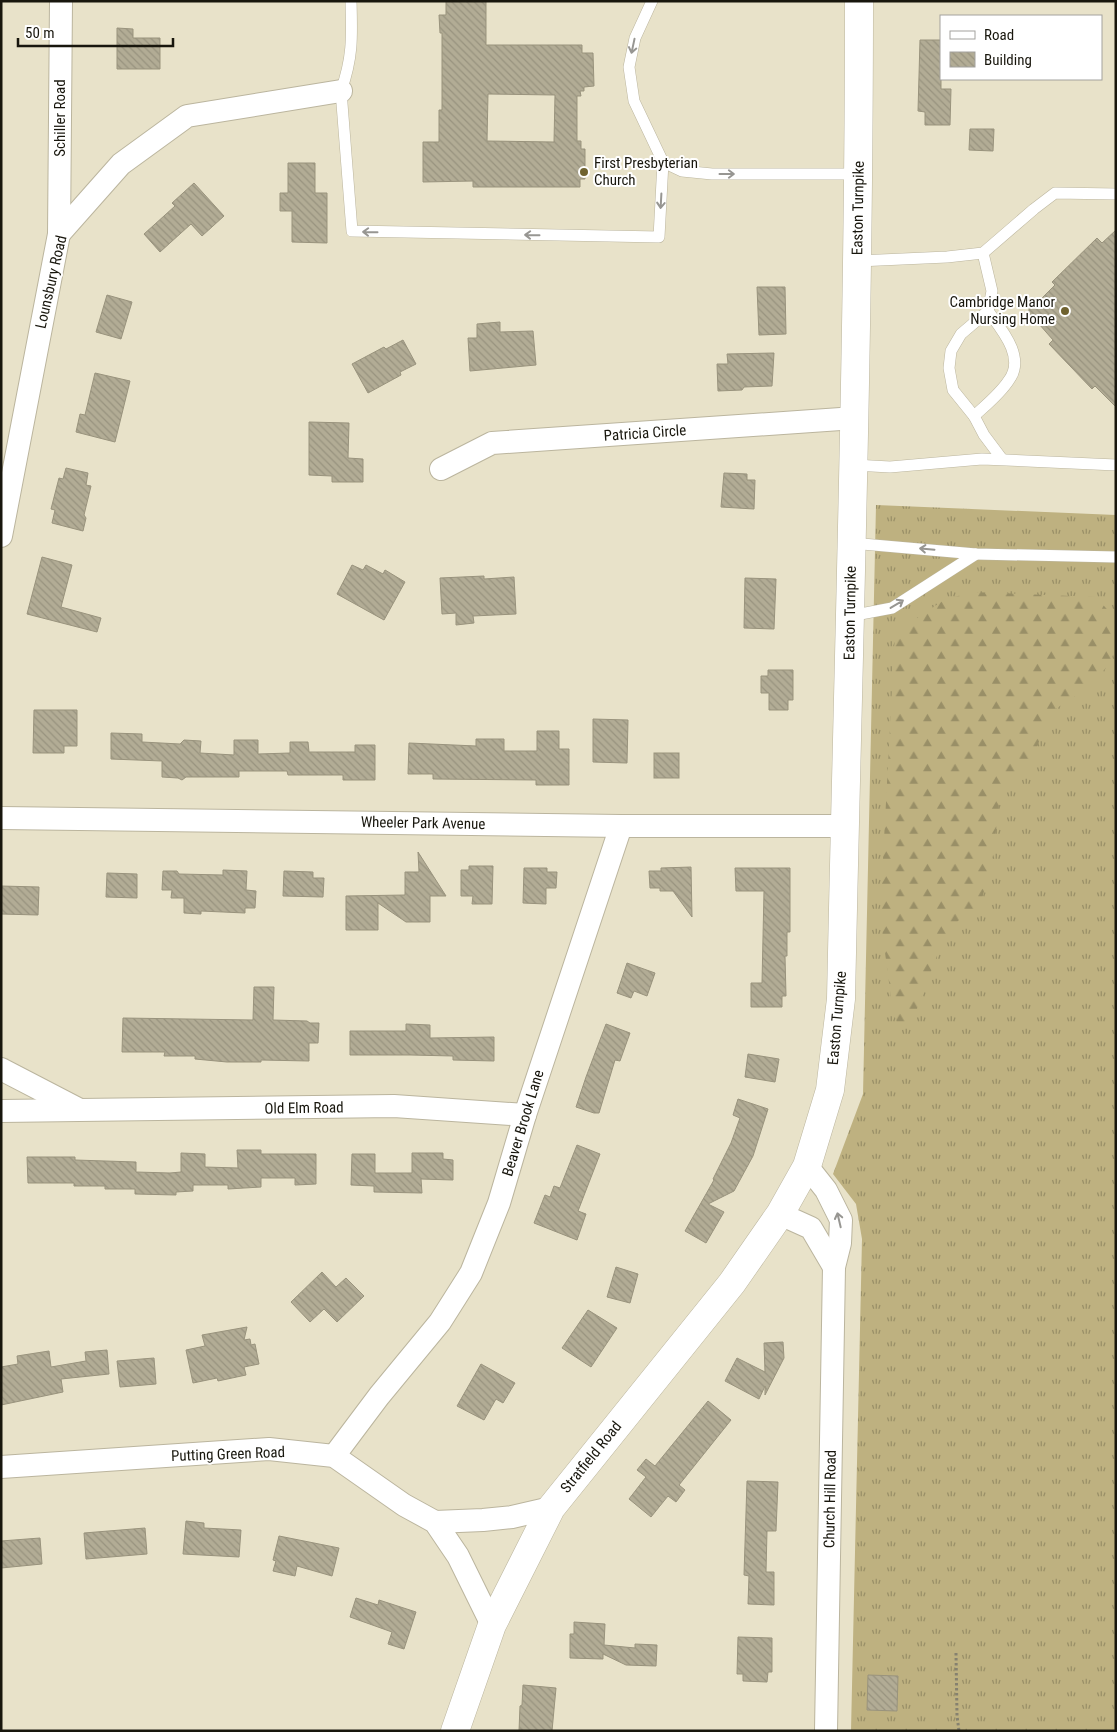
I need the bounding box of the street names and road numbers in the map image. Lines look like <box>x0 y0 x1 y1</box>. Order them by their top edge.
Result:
street label: Schiller Road <box>51 79 69 157</box>
street label: Easton Turnpike <box>848 161 868 255</box>
street label: Lounsbury Road <box>32 234 70 330</box>
street label: Patricia Circle <box>603 421 687 445</box>
street label: Easton Turnpike <box>840 566 860 660</box>
street label: Wheeler Park Avenue <box>361 813 485 833</box>
street label: Easton Turnpike <box>824 970 850 1066</box>
street label: Beaver Brook Lane <box>498 1068 548 1178</box>
street label: Old Elm Road <box>264 1098 344 1118</box>
street label: Stratfield Road <box>557 1418 625 1496</box>
street label: Putting Green Road <box>171 1443 285 1465</box>
street label: Church Hill Road <box>820 1450 840 1548</box>

